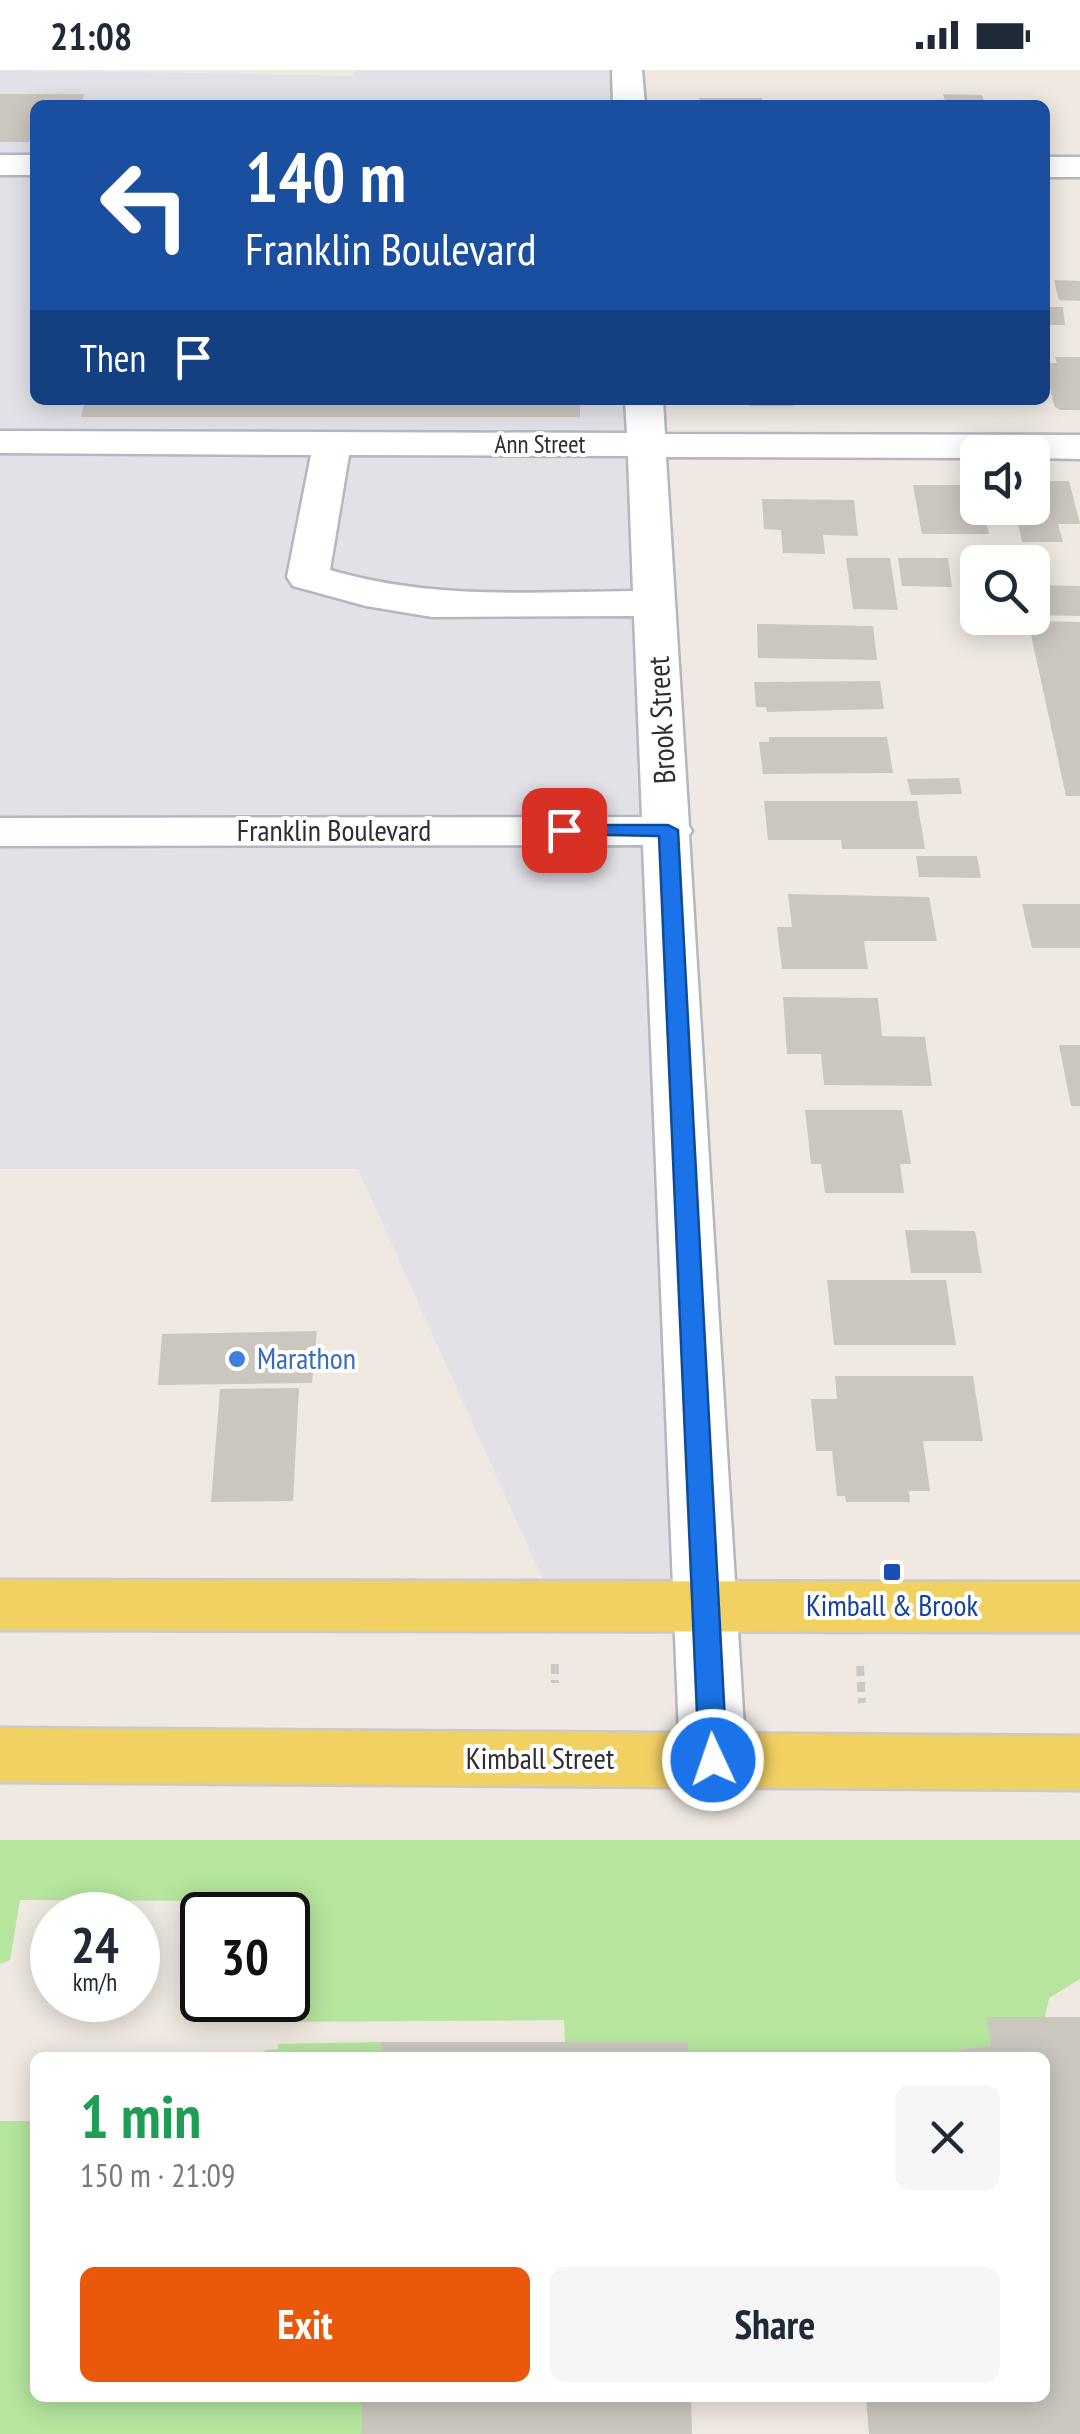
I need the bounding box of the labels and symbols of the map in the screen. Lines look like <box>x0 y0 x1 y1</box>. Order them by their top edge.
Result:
street label: Ann Street <box>495 428 586 460</box>
street label: Brook Street <box>638 655 683 785</box>
pin <box>522 788 607 873</box>
street label: Franklin Boulevard <box>237 810 431 849</box>
place label: Marathon <box>257 1338 356 1377</box>
marker: Marathon <box>226 1348 248 1370</box>
marker: Kimball & Brook <box>881 1561 903 1583</box>
place label: Kimball & Brook <box>806 1585 978 1624</box>
position arrow <box>661 1708 765 1812</box>
street label: Kimball Street <box>466 1738 615 1777</box>
speed limit sign: 30 <box>180 1892 310 2022</box>

